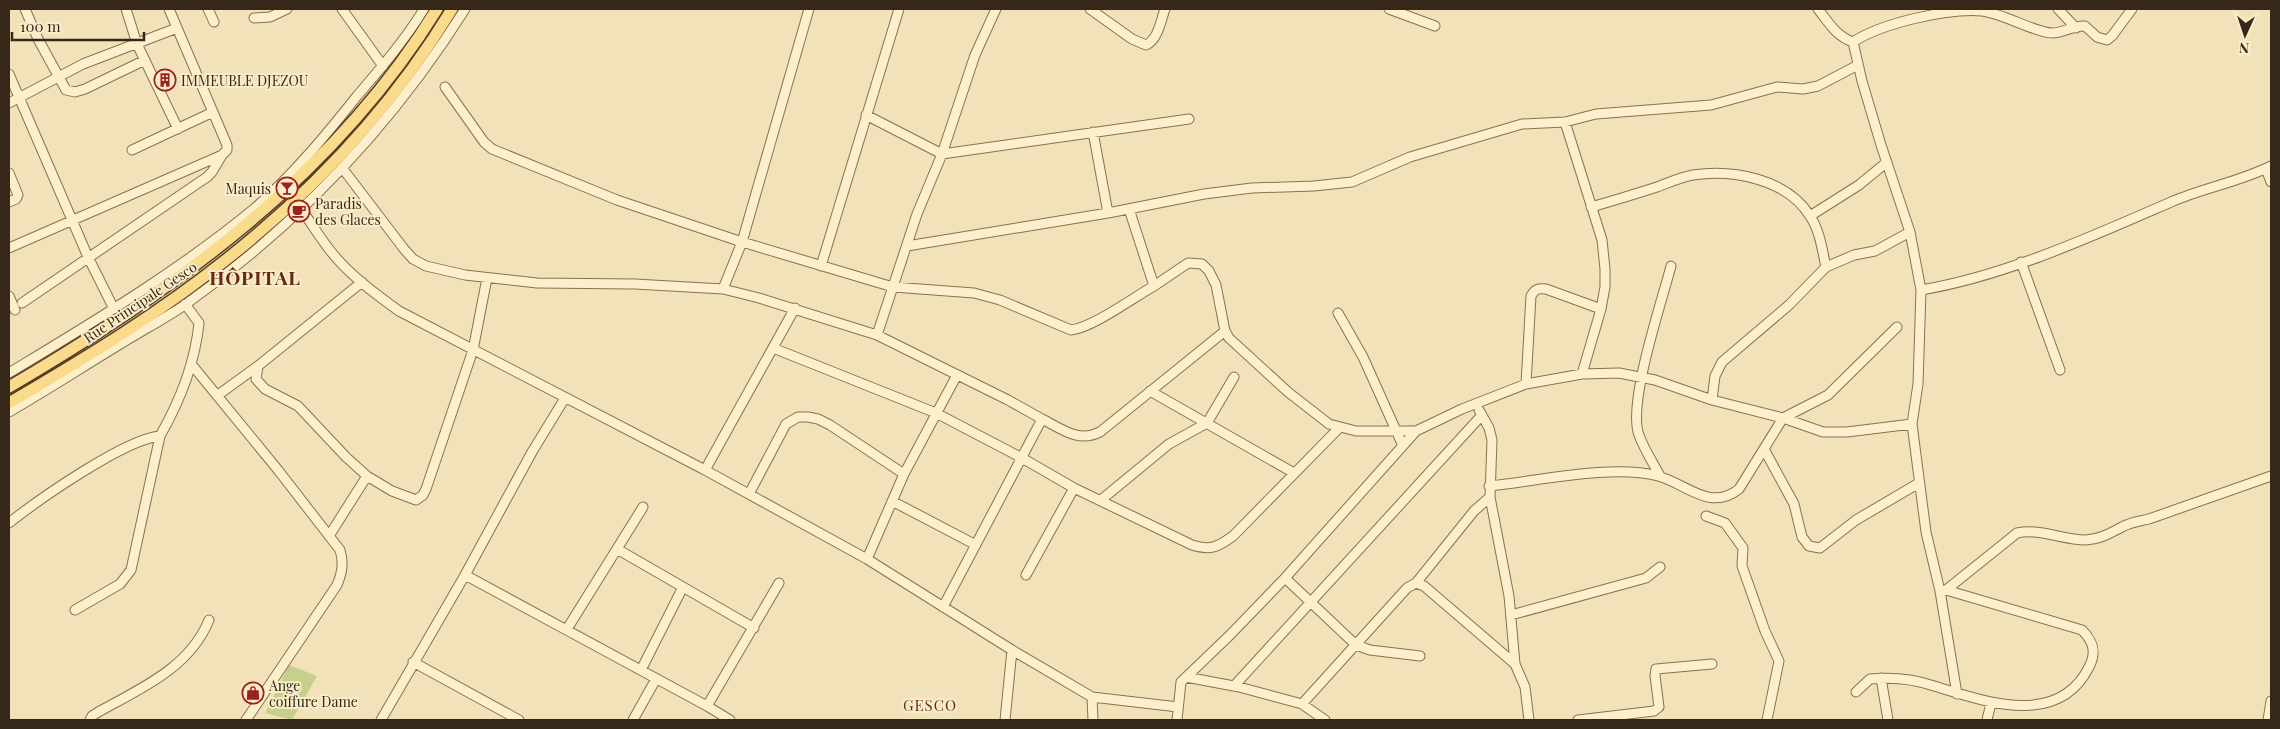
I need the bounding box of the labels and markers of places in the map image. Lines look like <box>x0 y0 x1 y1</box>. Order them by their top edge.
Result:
building icon: IMMEUBLE DJEZOU <box>153 68 177 92</box>
place label: IMMEUBLE DJEZOU <box>181 71 309 90</box>
bar icon: Maquis <box>275 176 299 200</box>
place label: Maquis <box>226 179 271 198</box>
place label: Paradis des Glaces <box>315 194 381 229</box>
cafe icon: Paradis des Glaces <box>287 199 311 223</box>
place label: Ange coiffure Dame <box>268 676 358 711</box>
shop icon: Ange coiffure Dame <box>241 681 265 705</box>

